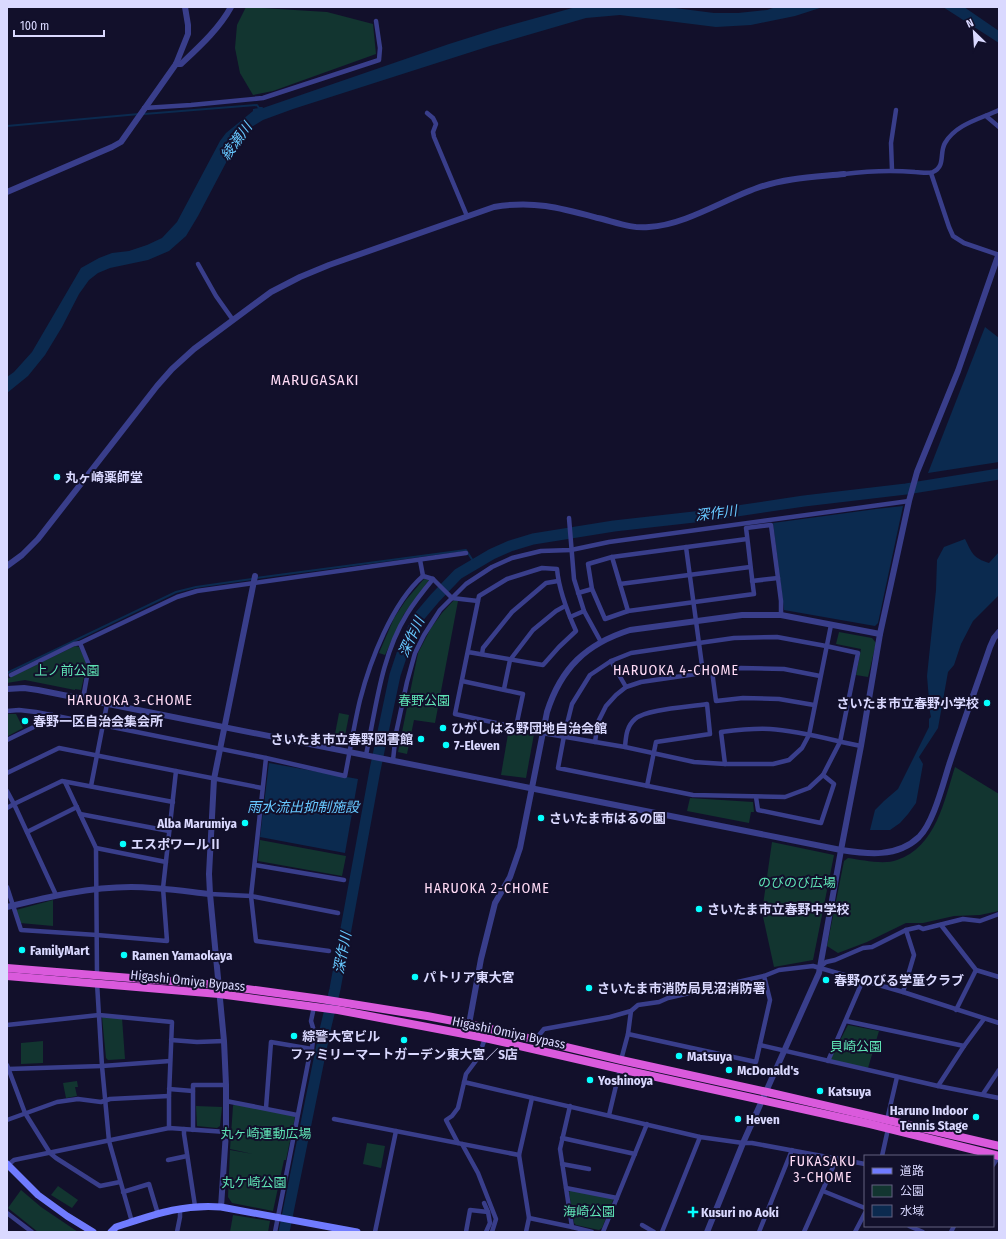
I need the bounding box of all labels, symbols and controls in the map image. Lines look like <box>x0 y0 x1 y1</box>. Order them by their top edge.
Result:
scale bar <box>14 12 104 38</box>
north arrow <box>954 12 994 52</box>
text: N <box>964 16 976 31</box>
text: 100 m <box>20 19 49 33</box>
water label: 綾瀬川 <box>217 118 257 163</box>
district label: MARUGASAKI <box>270 371 360 389</box>
place label: 丸ヶ崎薬師堂 <box>65 470 143 485</box>
marker: 丸ヶ崎薬師堂 <box>52 472 62 482</box>
water label: 深作川 <box>694 502 740 524</box>
water label: 深作川 <box>395 613 429 660</box>
district label: HARUOKA 4-CHOME <box>613 662 739 679</box>
park label: 上ノ前公園 <box>34 663 100 678</box>
district label: HARUOKA 3-CHOME <box>67 692 193 709</box>
park label: 春野公園 <box>398 693 450 708</box>
place label: さいたま市立春野小学校 <box>836 696 979 711</box>
marker: さいたま市立春野小学校 <box>982 698 992 708</box>
place label: 春野一区自治会集会所 <box>33 714 163 729</box>
marker: 春野一区自治会集会所 <box>20 716 30 726</box>
place label: ひがしはる野団地自治会館 <box>451 721 607 736</box>
marker: ひがしはる野団地自治会館 <box>438 723 448 733</box>
place label: さいたま市立春野図書館 <box>270 732 413 747</box>
marker: さいたま市立春野図書館 <box>416 734 426 744</box>
place label: 7-Eleven <box>454 738 500 753</box>
marker: 7-Eleven <box>441 740 451 750</box>
water label: 雨水流出抑制施設 <box>247 799 361 816</box>
place label: さいたま市はるの園 <box>549 811 666 826</box>
marker: さいたま市はるの園 <box>536 813 546 823</box>
place label: Alba Marumiya <box>156 816 238 831</box>
marker: Alba Marumiya <box>240 818 250 828</box>
place label: エスポワールⅡ <box>131 837 222 852</box>
marker: エスポワールⅡ <box>118 839 128 849</box>
park label: のびのび広場 <box>758 875 836 890</box>
district label: HARUOKA 2-CHOME <box>424 880 550 897</box>
place label: さいたま市立春野中学校 <box>707 902 850 917</box>
marker: さいたま市立春野中学校 <box>694 904 704 914</box>
water label: 深作川 <box>330 929 355 975</box>
place label: FamilyMart <box>30 943 90 958</box>
marker: FamilyMart <box>17 945 27 955</box>
place label: Ramen Yamaokaya <box>132 948 233 963</box>
marker: Ramen Yamaokaya <box>119 950 129 960</box>
street label: Higashi Omiya Bypass <box>130 967 247 994</box>
place label: パトリア東大宮 <box>423 970 514 985</box>
marker: パトリア東大宮 <box>410 972 420 982</box>
place label: 春野のびる学童クラブ <box>834 973 964 988</box>
marker: 春野のびる学童クラブ <box>821 975 831 985</box>
place label: さいたま市消防局見沼消防署 <box>597 981 766 996</box>
marker: さいたま市消防局見沼消防署 <box>584 983 594 993</box>
street label: Higashi Omiya Bypass <box>451 1013 567 1052</box>
place label: 綜警大宮ビル <box>302 1029 380 1044</box>
marker: 綜警大宮ビル <box>289 1031 299 1041</box>
marker: ファミリーマートガーデン東大宮／S店 <box>399 1035 409 1045</box>
park label: 貝崎公園 <box>830 1039 882 1054</box>
place label: ファミリーマートガーデン東大宮／S店 <box>290 1047 518 1062</box>
place label: Matsuya <box>687 1049 733 1064</box>
marker: Matsuya <box>674 1051 684 1061</box>
place label: McDonald's <box>737 1063 799 1078</box>
marker: McDonald's <box>724 1065 734 1075</box>
place label: Yoshinoya <box>597 1073 654 1088</box>
marker: Yoshinoya <box>585 1075 595 1085</box>
place label: Katsuya <box>828 1084 872 1099</box>
marker: Katsuya <box>815 1086 825 1096</box>
place label: Haruno Indoor Tennis Stage <box>890 1103 968 1133</box>
place label: Heven <box>746 1112 780 1127</box>
marker: Haruno Indoor Tennis Stage <box>971 1112 981 1122</box>
marker: Heven <box>733 1114 743 1124</box>
park label: 丸ヶ崎運動広場 <box>220 1126 312 1141</box>
district label: FUKASAKU 3-CHOME <box>790 1153 856 1186</box>
legend <box>864 1155 994 1227</box>
text: 道路 <box>900 1164 924 1178</box>
park label: 丸ケ崎公園 <box>221 1175 287 1190</box>
text: 公園 <box>900 1184 924 1198</box>
park label: 海崎公園 <box>563 1204 615 1219</box>
text: 水域 <box>900 1204 924 1218</box>
place label: Kusuri no Aoki <box>701 1205 779 1220</box>
marker: Kusuri no Aoki <box>688 1207 698 1217</box>

